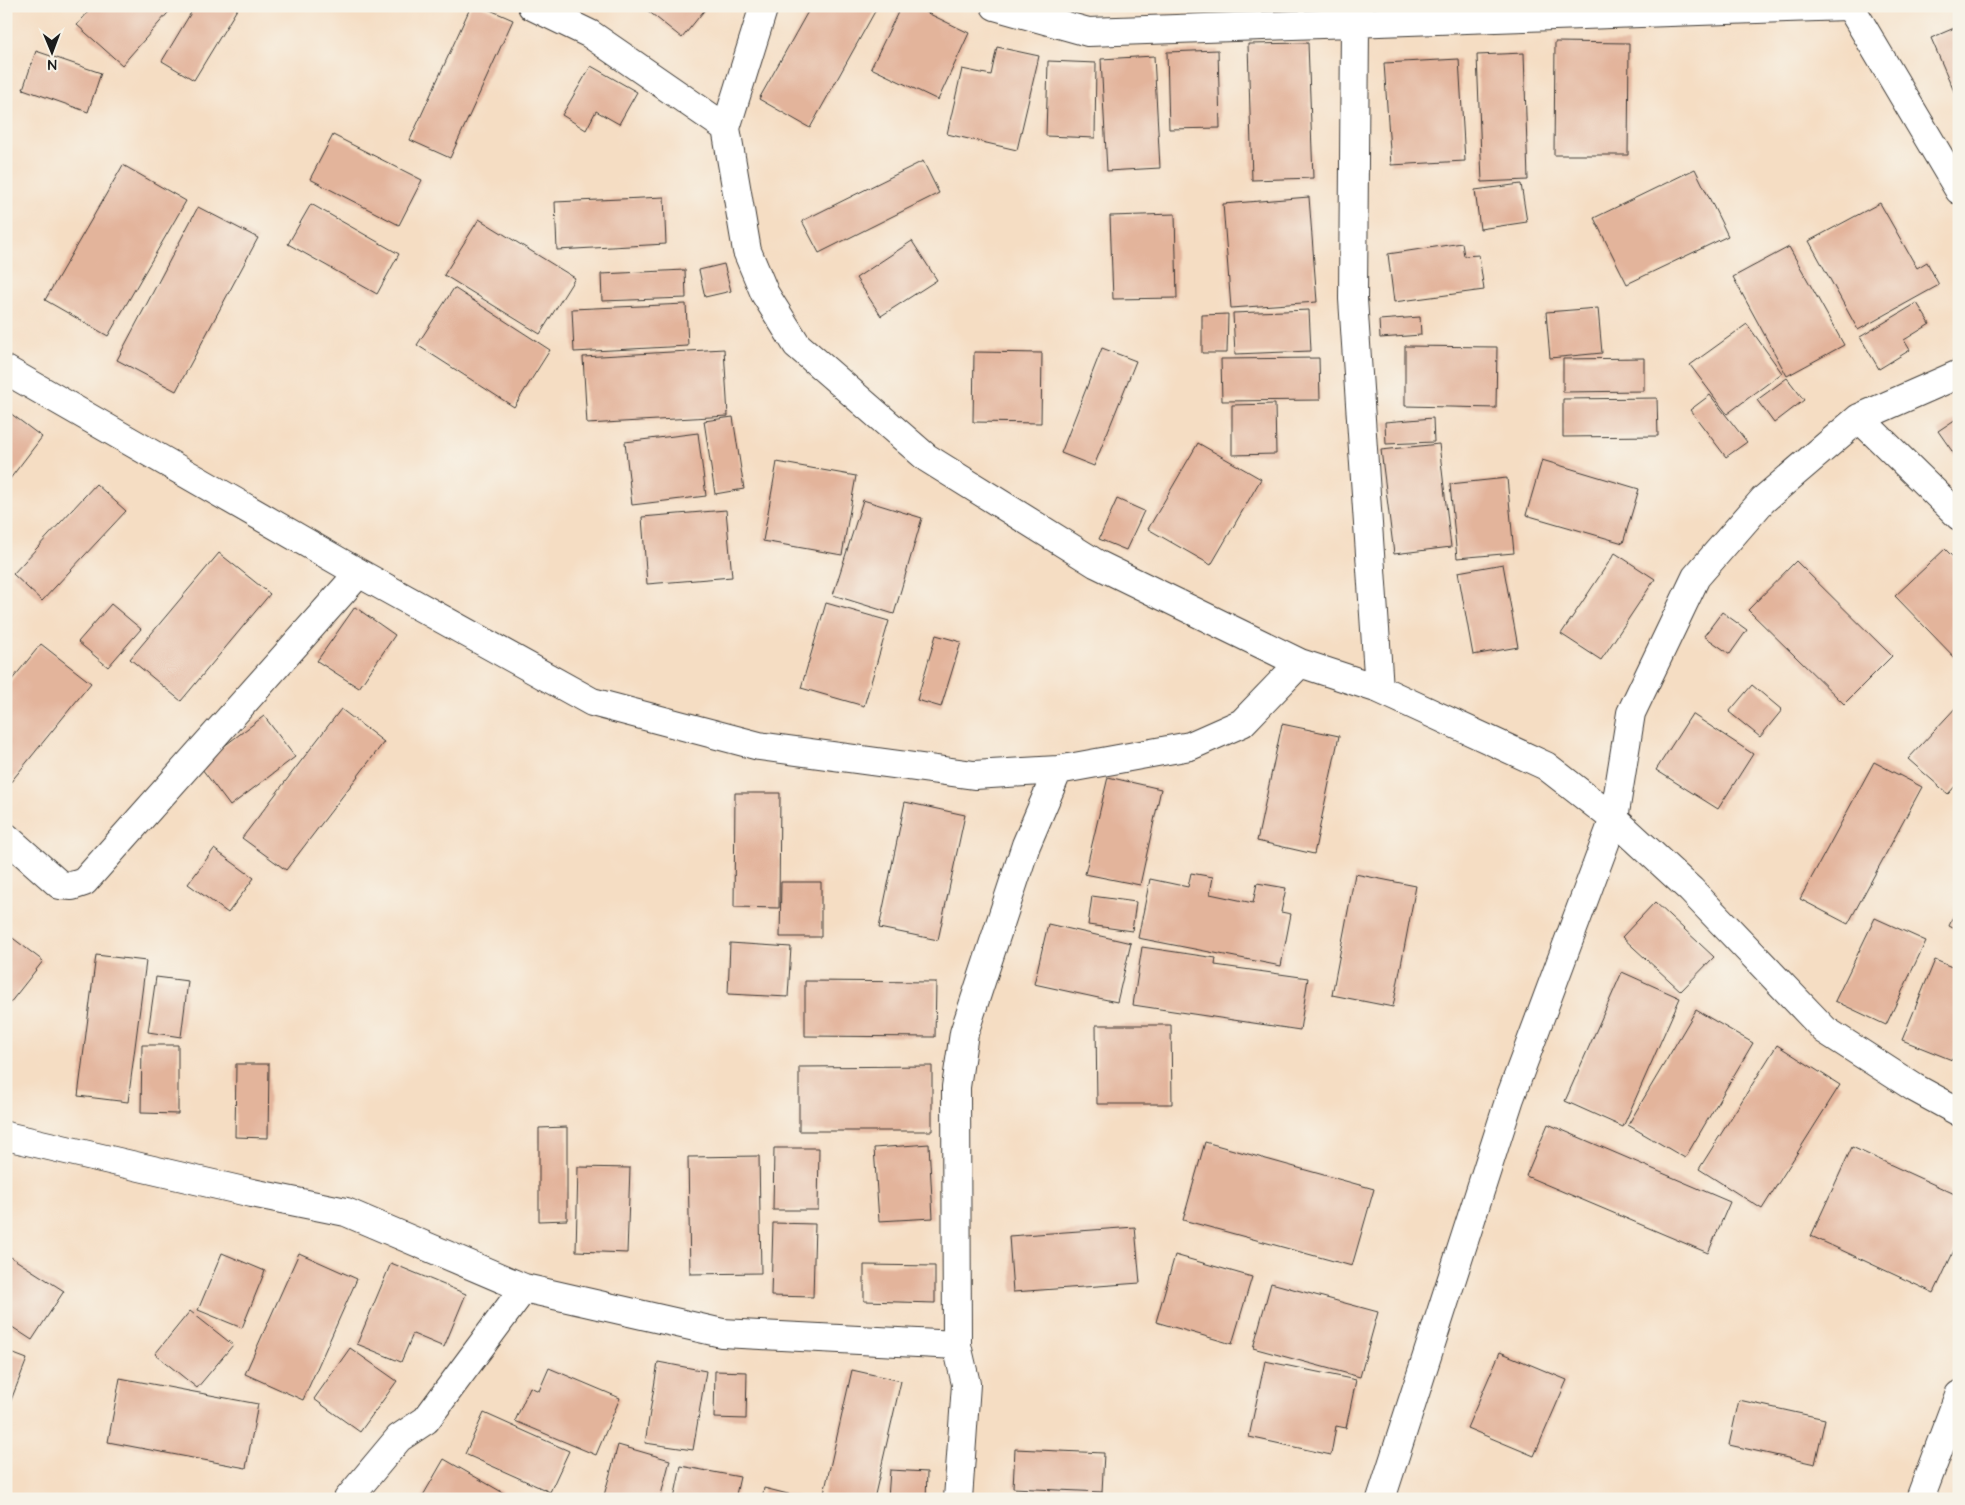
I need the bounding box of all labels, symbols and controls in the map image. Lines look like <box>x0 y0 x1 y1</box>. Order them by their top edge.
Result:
north arrow <box>28 28 78 78</box>
text: N <box>47 54 57 74</box>

